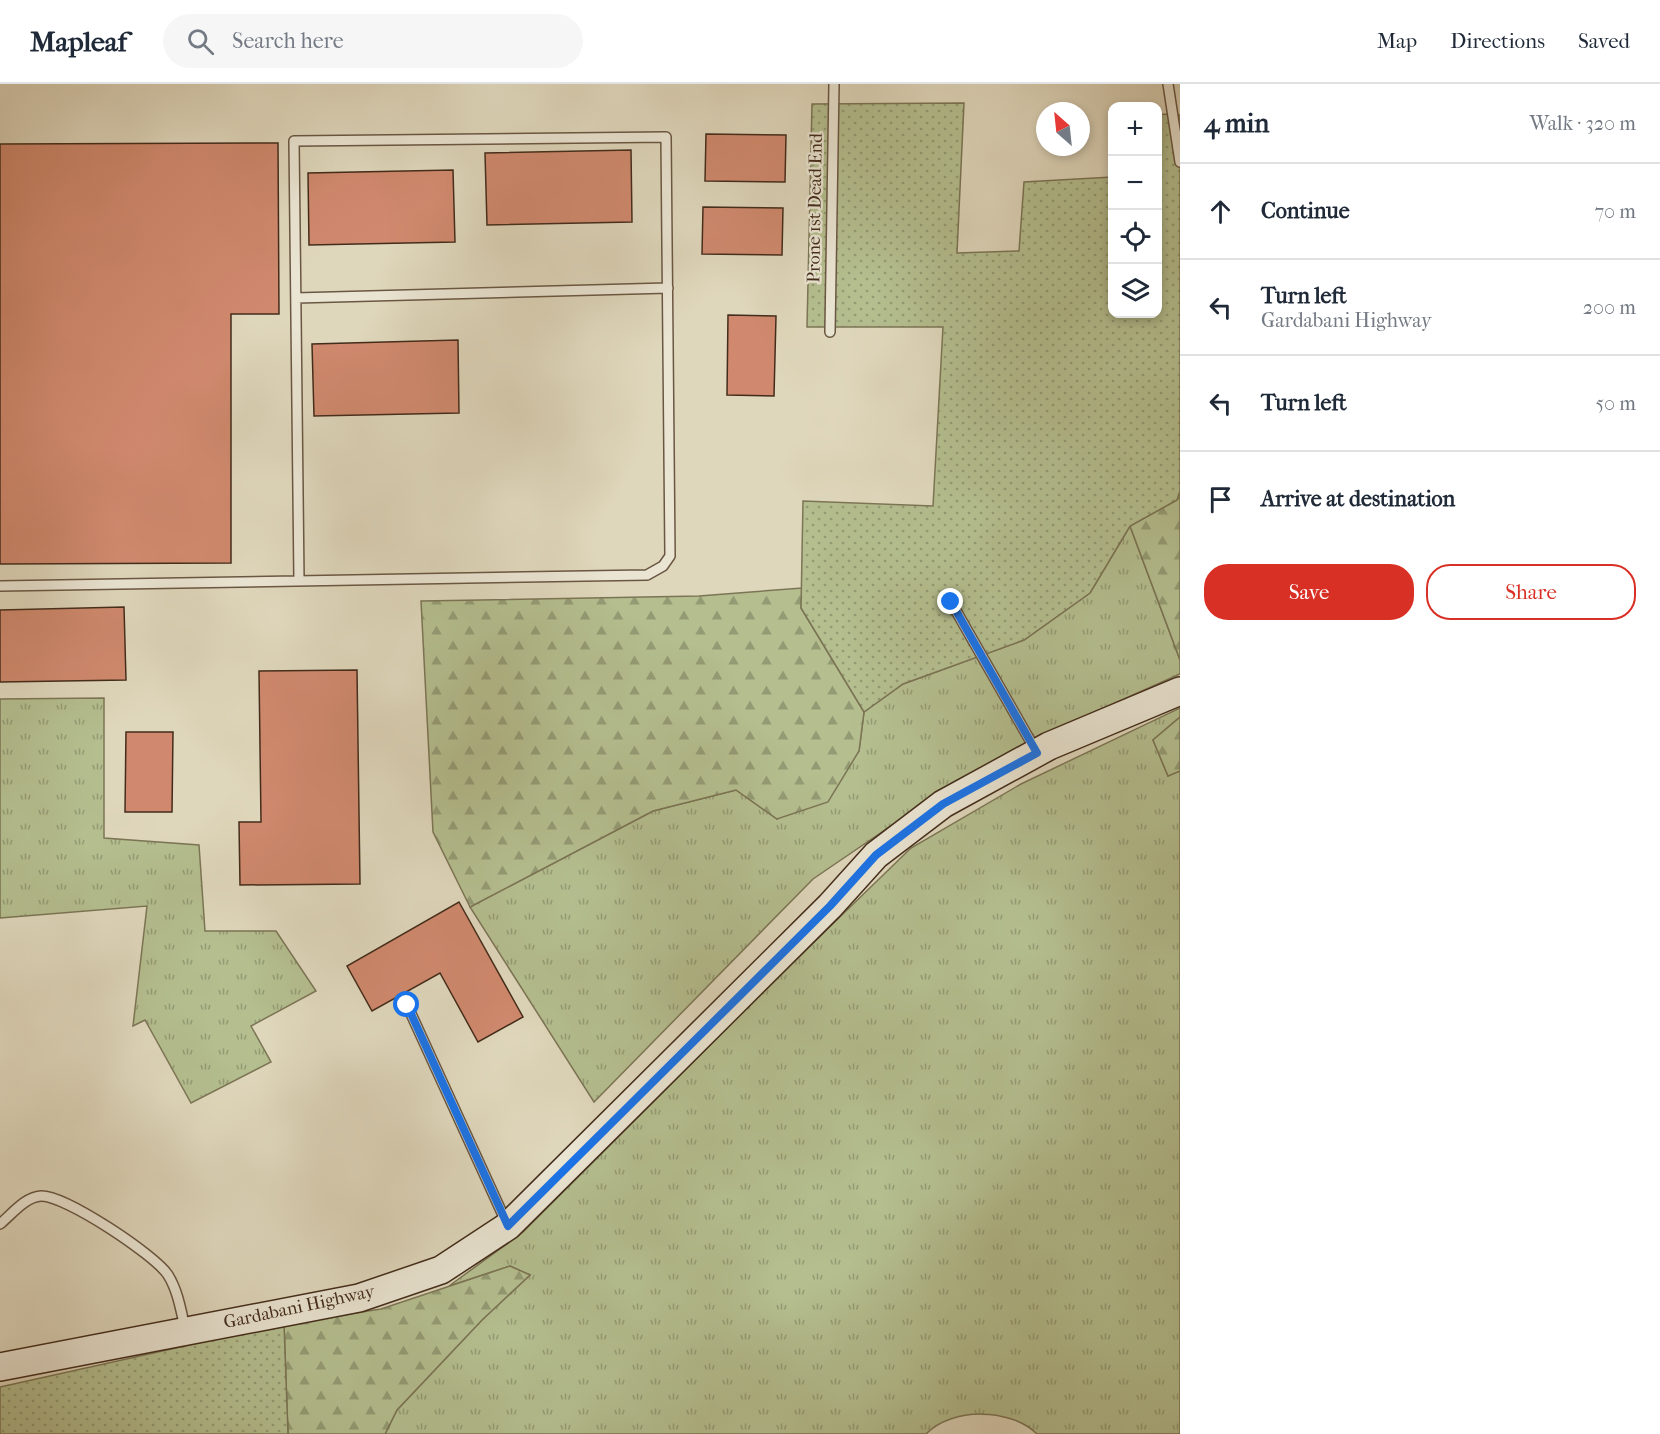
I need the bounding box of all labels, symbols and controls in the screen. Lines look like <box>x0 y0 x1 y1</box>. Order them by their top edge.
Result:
search box <box>163 14 583 68</box>
text: Mapleaf <box>30 25 127 58</box>
icon: search <box>184 25 217 58</box>
text: Search here <box>232 28 344 54</box>
text: Map <box>1377 29 1417 53</box>
text: Directions <box>1450 29 1545 53</box>
text: Saved <box>1578 29 1630 53</box>
north arrow <box>1036 102 1090 156</box>
map controls <box>1108 102 1162 318</box>
button: + <box>1108 102 1162 156</box>
text: 4 min <box>1204 108 1269 139</box>
text: Walk · 320 m <box>1530 112 1636 135</box>
street label: Prone 1st Dead End <box>803 133 827 283</box>
button: − <box>1108 156 1162 210</box>
icon: ahead <box>1204 195 1237 228</box>
text: Continue <box>1261 198 1350 224</box>
text: 70 m <box>1594 200 1636 223</box>
button: locate <box>1108 210 1162 264</box>
button: layers <box>1108 264 1162 318</box>
text: Turn left <box>1261 283 1347 309</box>
icon: left <box>1204 291 1237 324</box>
text: 200 m <box>1583 296 1636 319</box>
text: Gardabani Highway <box>1261 309 1432 332</box>
icon: left <box>1204 387 1237 420</box>
text: Turn left <box>1261 390 1347 416</box>
text: 50 m <box>1595 392 1636 415</box>
icon: arrive <box>1204 483 1237 516</box>
text: Arrive at destination <box>1261 486 1455 512</box>
button: Save <box>1204 564 1414 620</box>
button: Share <box>1426 564 1636 620</box>
route end <box>937 588 963 614</box>
route start <box>393 991 419 1017</box>
street label: Gardabani Highway <box>222 1280 378 1333</box>

